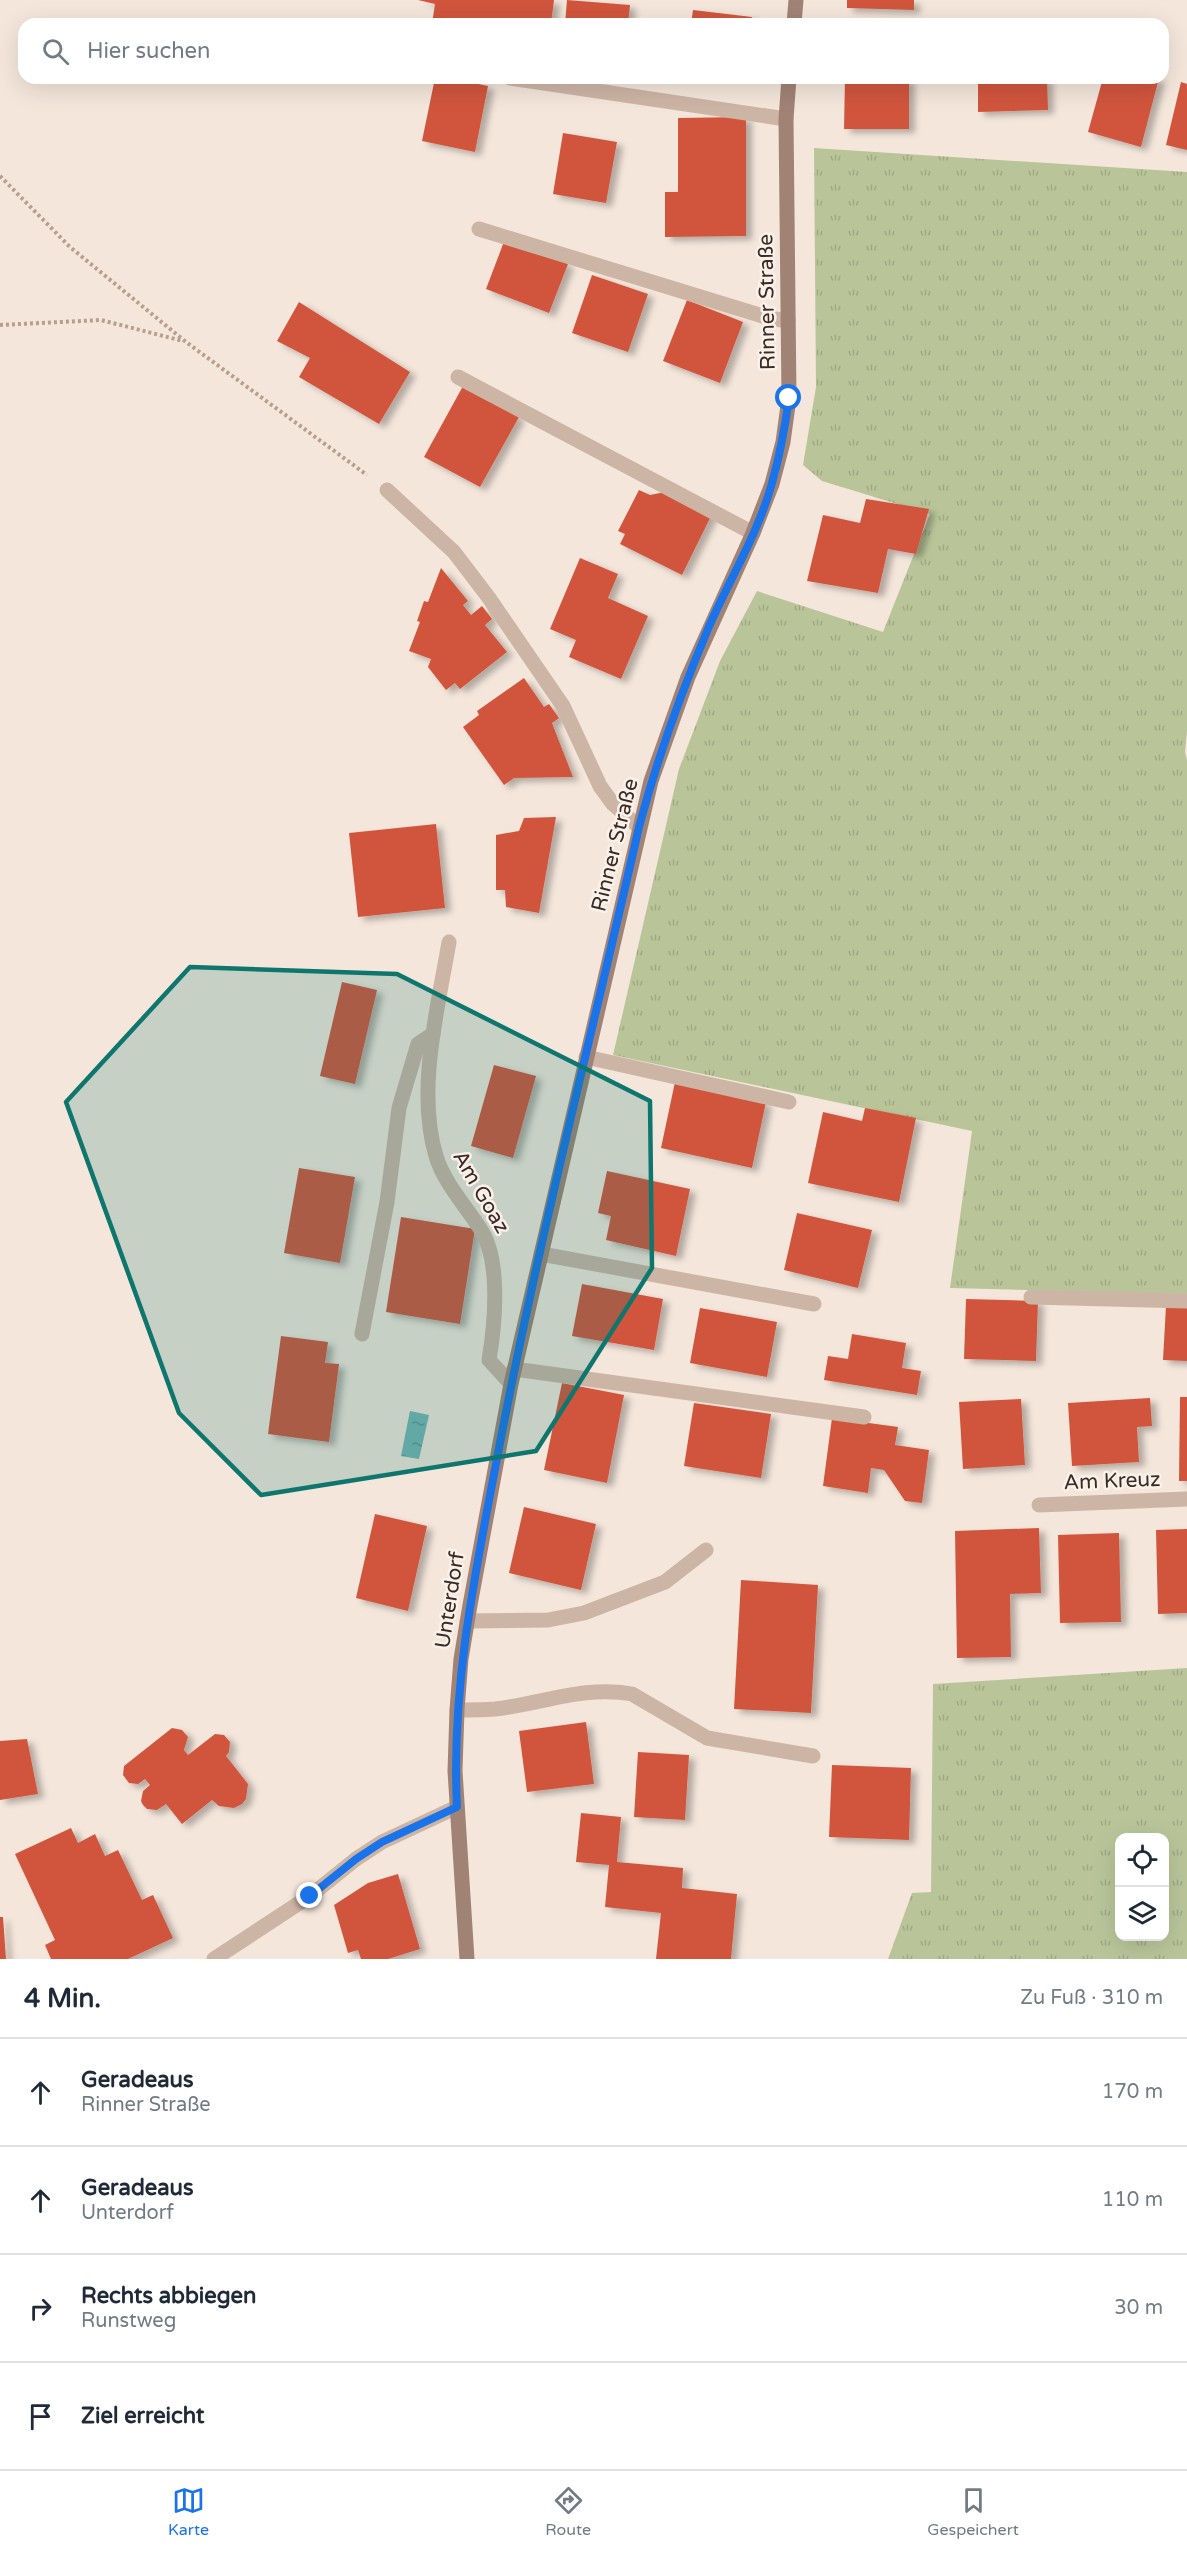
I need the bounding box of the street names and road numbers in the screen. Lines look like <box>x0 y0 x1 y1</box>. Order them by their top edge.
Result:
street label: Rinner Straße <box>753 234 781 370</box>
street label: Rinner Straße <box>586 776 644 914</box>
street label: Am Goaz <box>447 1146 515 1238</box>
street label: Am Kreuz <box>1063 1467 1161 1495</box>
street label: Unterdorf <box>430 1550 470 1650</box>

